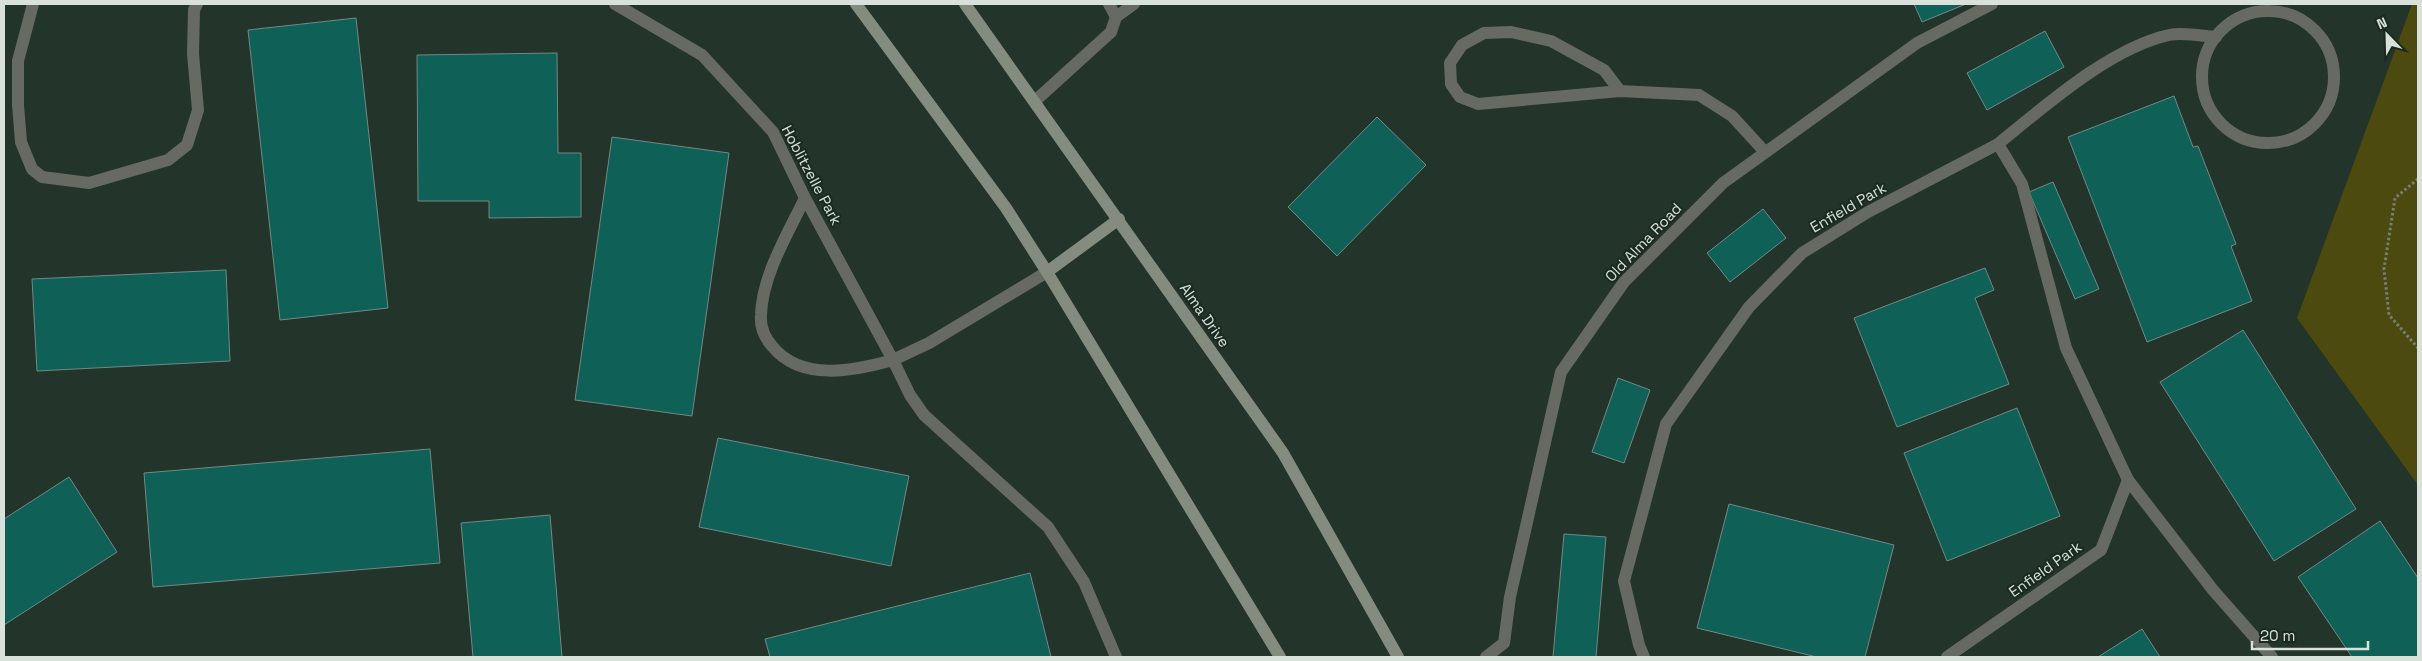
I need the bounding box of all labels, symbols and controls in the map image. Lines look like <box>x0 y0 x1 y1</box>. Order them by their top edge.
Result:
north arrow <box>2362 10 2412 60</box>
text: N <box>2374 13 2390 33</box>
street label: Hoblitzelle Park <box>778 122 846 228</box>
street label: Enfield Park <box>1807 178 1889 236</box>
street label: Old Alma Road <box>1601 199 1685 285</box>
street label: Alma Drive <box>1176 279 1234 351</box>
street label: Enfield Park <box>2005 537 2085 601</box>
scale bar <box>2252 618 2368 650</box>
text: 20 m <box>2260 626 2295 645</box>

